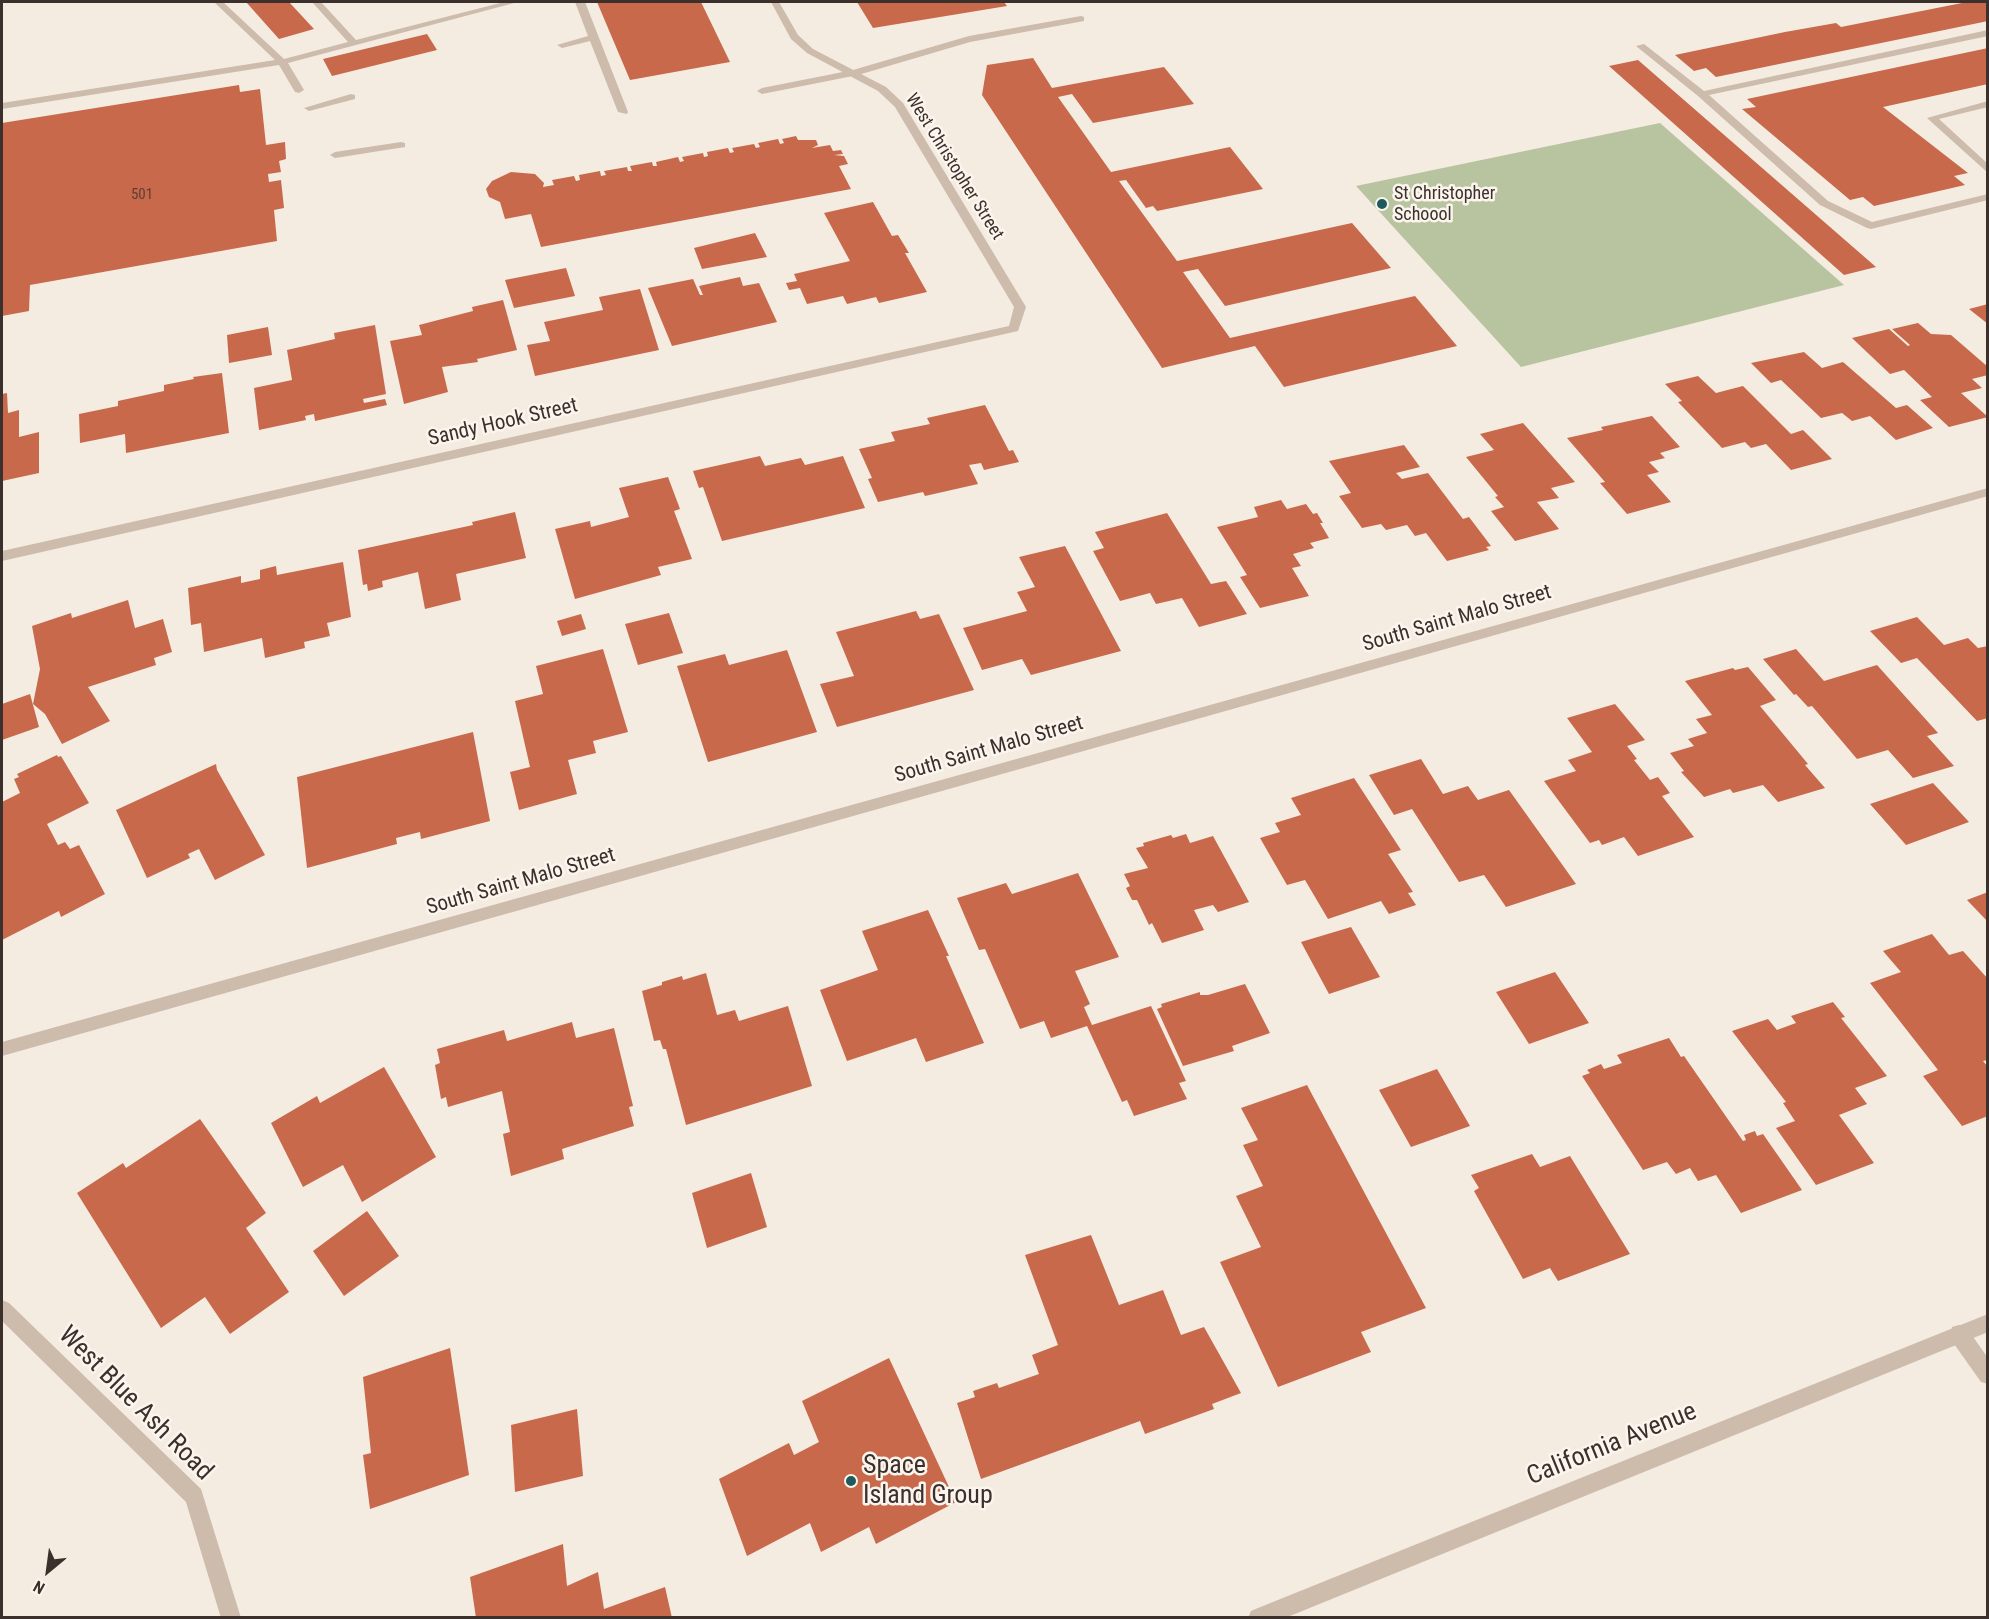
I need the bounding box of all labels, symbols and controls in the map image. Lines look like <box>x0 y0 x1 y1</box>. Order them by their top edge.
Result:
street label: West Christopher Street <box>900 90 1008 244</box>
place label: St Christopher Schoool <box>1394 183 1495 226</box>
house number: 501 <box>131 186 153 204</box>
marker: St Christopher Schoool <box>1375 197 1389 211</box>
street label: Sandy Hook Street <box>426 394 580 452</box>
street label: South Saint Malo Street <box>1360 580 1554 658</box>
street label: South Saint Malo Street <box>892 711 1086 789</box>
street label: South Saint Malo Street <box>424 843 618 921</box>
street label: West Blue Ash Road <box>51 1320 219 1488</box>
street label: California Avenue <box>1523 1397 1701 1493</box>
place label: Space Island Group <box>863 1450 993 1512</box>
marker: Space Island Group <box>844 1474 858 1488</box>
north arrow <box>18 1541 78 1601</box>
text: N <box>30 1577 48 1598</box>

